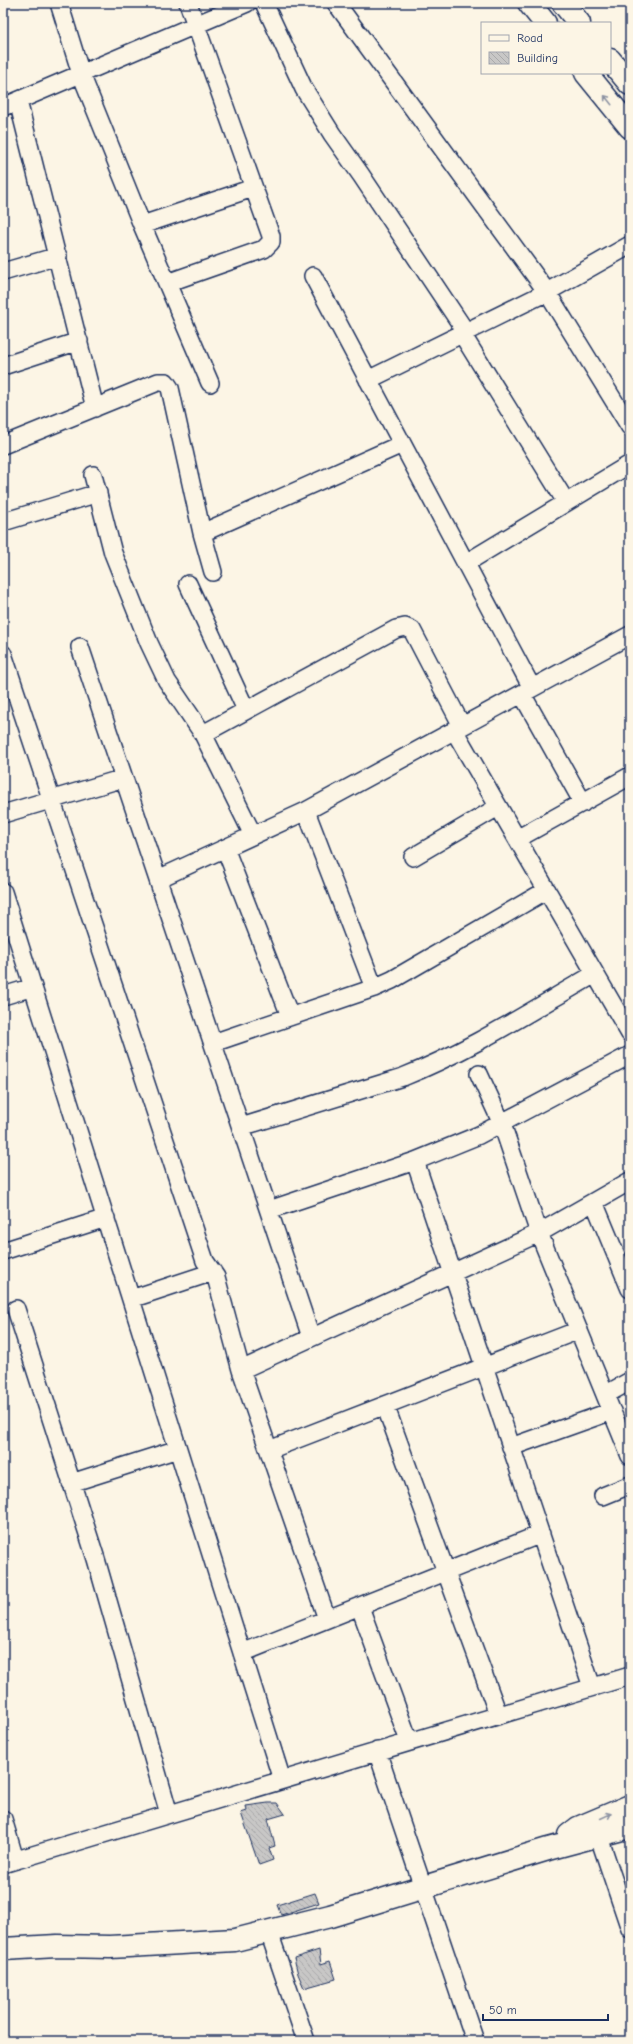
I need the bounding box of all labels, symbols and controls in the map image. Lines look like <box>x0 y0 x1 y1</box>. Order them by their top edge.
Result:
legend <box>481 22 611 74</box>
text: Road <box>517 31 543 45</box>
text: Building <box>517 51 558 65</box>
one-way arrow <box>604 94 613 105</box>
one-way arrow <box>599 1812 611 1819</box>
scale bar <box>483 1996 608 2022</box>
text: 50 m <box>489 2003 517 2017</box>

